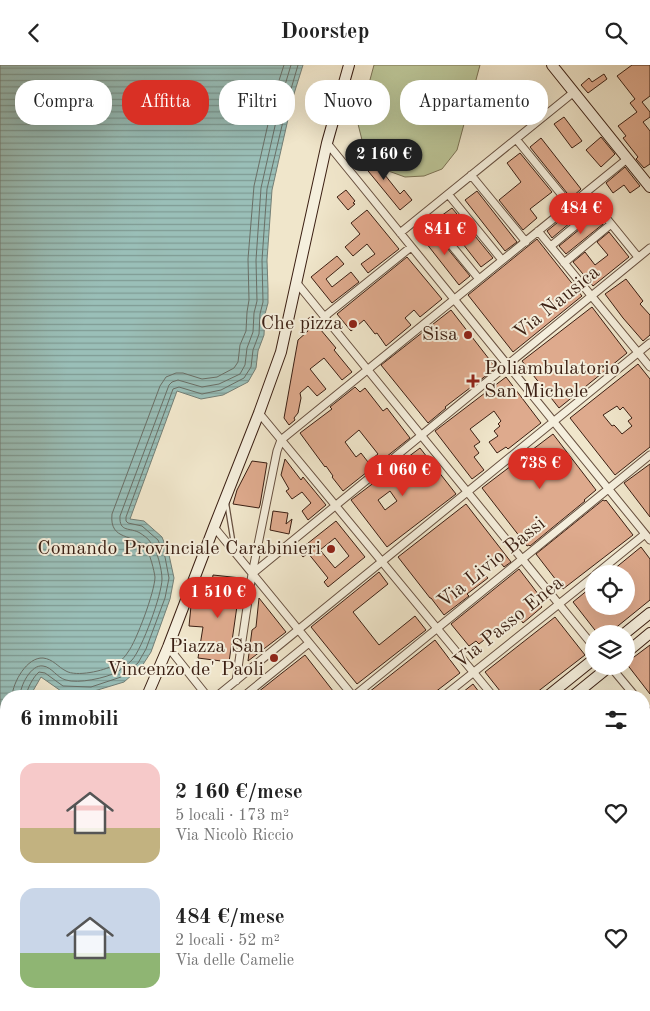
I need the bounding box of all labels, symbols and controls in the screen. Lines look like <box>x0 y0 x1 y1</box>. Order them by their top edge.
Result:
icon: back <box>20 19 48 47</box>
icon: search <box>602 19 630 47</box>
text: Doorstep <box>281 21 369 43</box>
chip: Compra <box>15 80 112 125</box>
chip: Affitta <box>122 80 209 125</box>
chip: Filtri <box>219 80 295 125</box>
chip: Nuovo <box>305 80 390 125</box>
chip: Appartamento <box>400 80 548 125</box>
pin: 2 160 € <box>338 139 430 181</box>
text: 2 160 € <box>356 147 412 163</box>
pin: 484 € <box>546 193 616 235</box>
text: 484 € <box>560 201 602 217</box>
pin: 841 € <box>410 213 480 256</box>
text: 841 € <box>424 222 466 238</box>
street label: Via Nausica <box>510 262 604 344</box>
place label: Che pizza <box>261 314 343 334</box>
marker: Che pizza <box>347 318 359 330</box>
place label: Sisa <box>422 325 458 345</box>
marker: Sisa <box>462 329 474 341</box>
place label: Poliambulatorio San Michele <box>484 359 620 402</box>
marker: Poliambulatorio San Michele <box>466 374 480 388</box>
pin: 738 € <box>505 447 575 490</box>
pin: 1 060 € <box>357 455 449 497</box>
text: 738 € <box>519 456 561 472</box>
text: 1 060 € <box>375 463 431 479</box>
street label: Via Livio Bassi <box>434 514 550 612</box>
place label: Comando Provinciale Carabinieri <box>37 539 321 559</box>
marker: Comando Provinciale Carabinieri <box>325 543 337 555</box>
map controls <box>585 565 635 675</box>
button: locate <box>585 565 635 615</box>
street label: Via Passo Enea <box>450 573 568 673</box>
pin: 1 510 € <box>172 577 264 619</box>
text: 1 510 € <box>190 585 246 601</box>
button: layers <box>585 625 635 675</box>
place label: Piazza San Vincenzo de' Paoli <box>107 637 264 680</box>
marker: Piazza San Vincenzo de' Paoli <box>268 652 280 664</box>
icon: filters <box>602 706 630 734</box>
text: 6 immobili <box>20 709 118 730</box>
text: 2 160 €/mese <box>175 782 303 803</box>
icon: home <box>60 783 120 843</box>
icon: heart <box>602 799 630 827</box>
text: 5 locali · 173 m² <box>175 808 289 824</box>
text: Via Nicolò Riccio <box>175 828 294 844</box>
text: 484 €/mese <box>175 907 285 928</box>
icon: home <box>60 908 120 968</box>
icon: heart <box>602 924 630 952</box>
text: 2 locali · 52 m² <box>175 933 280 949</box>
text: Via delle Camelie <box>175 953 294 969</box>

